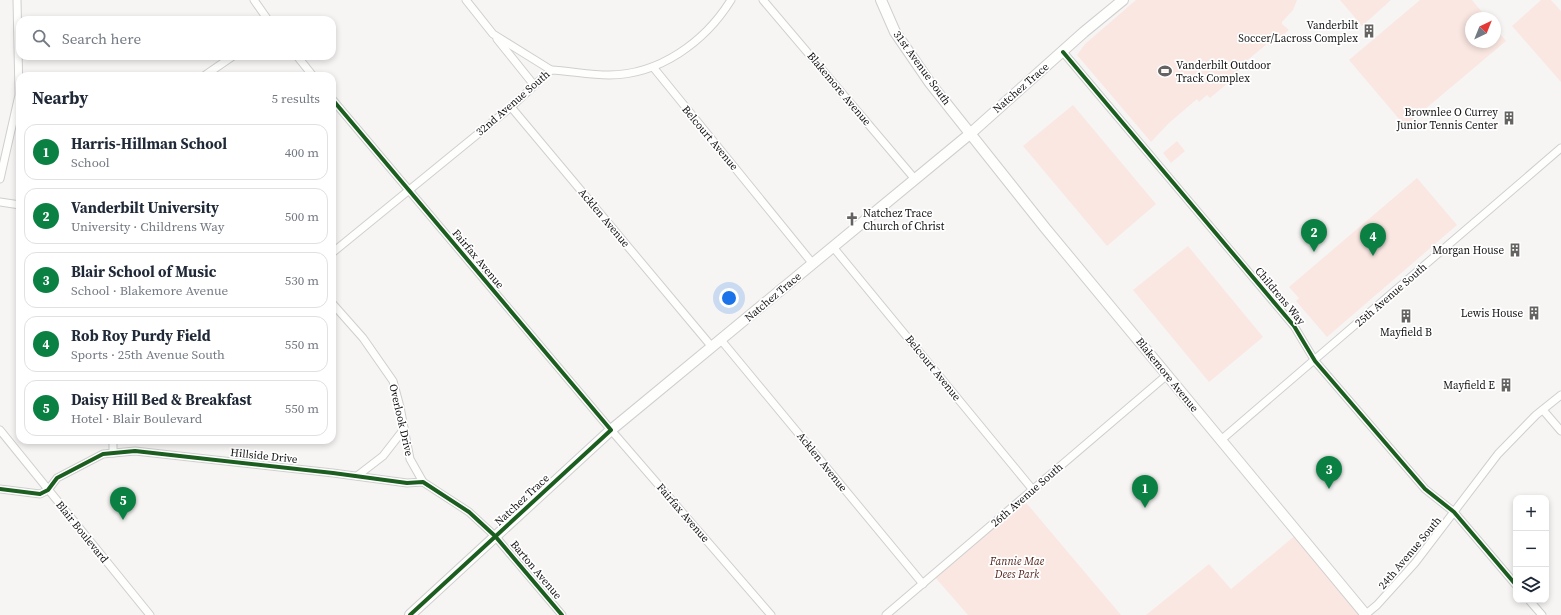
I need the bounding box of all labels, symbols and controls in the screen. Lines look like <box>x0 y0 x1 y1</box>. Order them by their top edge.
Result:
north arrow <box>1465 12 1501 48</box>
search box <box>16 16 336 60</box>
place label: Vanderbilt Soccer/Lacross Complex <box>1238 18 1358 46</box>
building icon: Vanderbilt Soccer/Lacross Complex <box>1361 23 1377 39</box>
icon: search <box>30 27 52 49</box>
text: Search here <box>62 28 141 49</box>
street label: 31st Avenue South <box>890 28 954 109</box>
street label: Blakemore Avenue <box>804 49 874 129</box>
place label: Vanderbilt Outdoor Track Complex <box>1176 58 1271 86</box>
street label: Natchez Trace <box>990 59 1052 116</box>
sports icon: Vanderbilt Outdoor Track Complex <box>1157 63 1173 79</box>
street label: 32nd Avenue South <box>473 66 553 139</box>
text: Nearby <box>32 86 88 110</box>
text: 5 results <box>272 90 320 107</box>
street label: Belcourt Avenue <box>678 102 742 174</box>
place label: Brownlee O Currey Junior Tennis Center <box>1395 105 1498 133</box>
building icon: Brownlee O Currey Junior Tennis Center <box>1501 110 1517 126</box>
text: Harris-Hillman School <box>71 133 227 154</box>
text: 1 <box>42 144 50 161</box>
text: 400 m <box>285 144 319 161</box>
text: School <box>71 154 110 171</box>
street label: Acklen Avenue <box>575 185 633 251</box>
text: Vanderbilt University <box>71 197 219 218</box>
place label: Natchez Trace Church of Christ <box>863 206 945 234</box>
text: 2 <box>42 208 50 225</box>
text: 500 m <box>285 208 319 225</box>
church icon: Natchez Trace Church of Christ <box>844 211 860 227</box>
text: University · Childrens Way <box>71 218 224 235</box>
pin: 2 <box>1301 219 1327 252</box>
pin: 4 <box>1360 223 1386 256</box>
street label: Fairfax Avenue <box>449 226 508 292</box>
building icon: Morgan House <box>1507 242 1523 258</box>
place label: Morgan House <box>1432 243 1504 258</box>
street label: 25th Avenue South <box>1352 259 1430 330</box>
text: Blair School of Music <box>71 261 216 282</box>
street label: Childrens Way <box>1251 264 1309 328</box>
street label: Natchez Trace <box>742 269 805 325</box>
text: 3 <box>42 272 50 289</box>
text: 530 m <box>285 272 319 289</box>
text: School · Blakemore Avenue <box>71 282 228 299</box>
your location <box>719 288 739 308</box>
building icon: Lewis House <box>1526 305 1542 321</box>
place label: Lewis House <box>1461 306 1523 321</box>
building icon: Mayfield B <box>1398 308 1414 324</box>
text: Rob Roy Purdy Field <box>71 325 211 346</box>
place label: Mayfield B <box>1380 325 1432 340</box>
street label: Belcourt Avenue <box>902 332 964 404</box>
street label: Blakemore Avenue <box>1132 335 1202 416</box>
text: 4 <box>42 336 50 353</box>
text: 550 m <box>285 336 319 353</box>
text: Sports · 25th Avenue South <box>71 346 225 363</box>
building icon: Mayfield E <box>1498 377 1514 393</box>
place label: Mayfield E <box>1443 378 1495 393</box>
street label: Overlook Drive <box>385 382 417 458</box>
text: Daisy Hill Bed & Breakfast <box>71 389 252 410</box>
text: 5 <box>42 400 50 417</box>
text: 550 m <box>285 400 319 417</box>
text: Hotel · Blair Boulevard <box>71 410 202 427</box>
street label: Acklen Avenue <box>793 429 851 495</box>
street label: Hillside Drive <box>230 445 299 467</box>
pin: 3 <box>1316 456 1342 489</box>
street label: 26th Avenue South <box>988 459 1066 530</box>
street label: Natchez Trace <box>492 471 553 529</box>
pin: 1 <box>1132 475 1158 508</box>
street label: Fairfax Avenue <box>653 480 713 546</box>
pin: 5 <box>110 487 136 520</box>
map controls <box>1513 495 1549 603</box>
button: + <box>1513 495 1549 531</box>
street label: Blair Boulevard <box>52 498 112 567</box>
street label: 24th Avenue South <box>1375 513 1445 593</box>
button: − <box>1513 531 1549 567</box>
street label: Barton Avenue <box>507 537 565 603</box>
park label: Fannie Mae Dees Park <box>989 554 1045 582</box>
button: layers <box>1513 567 1549 603</box>

